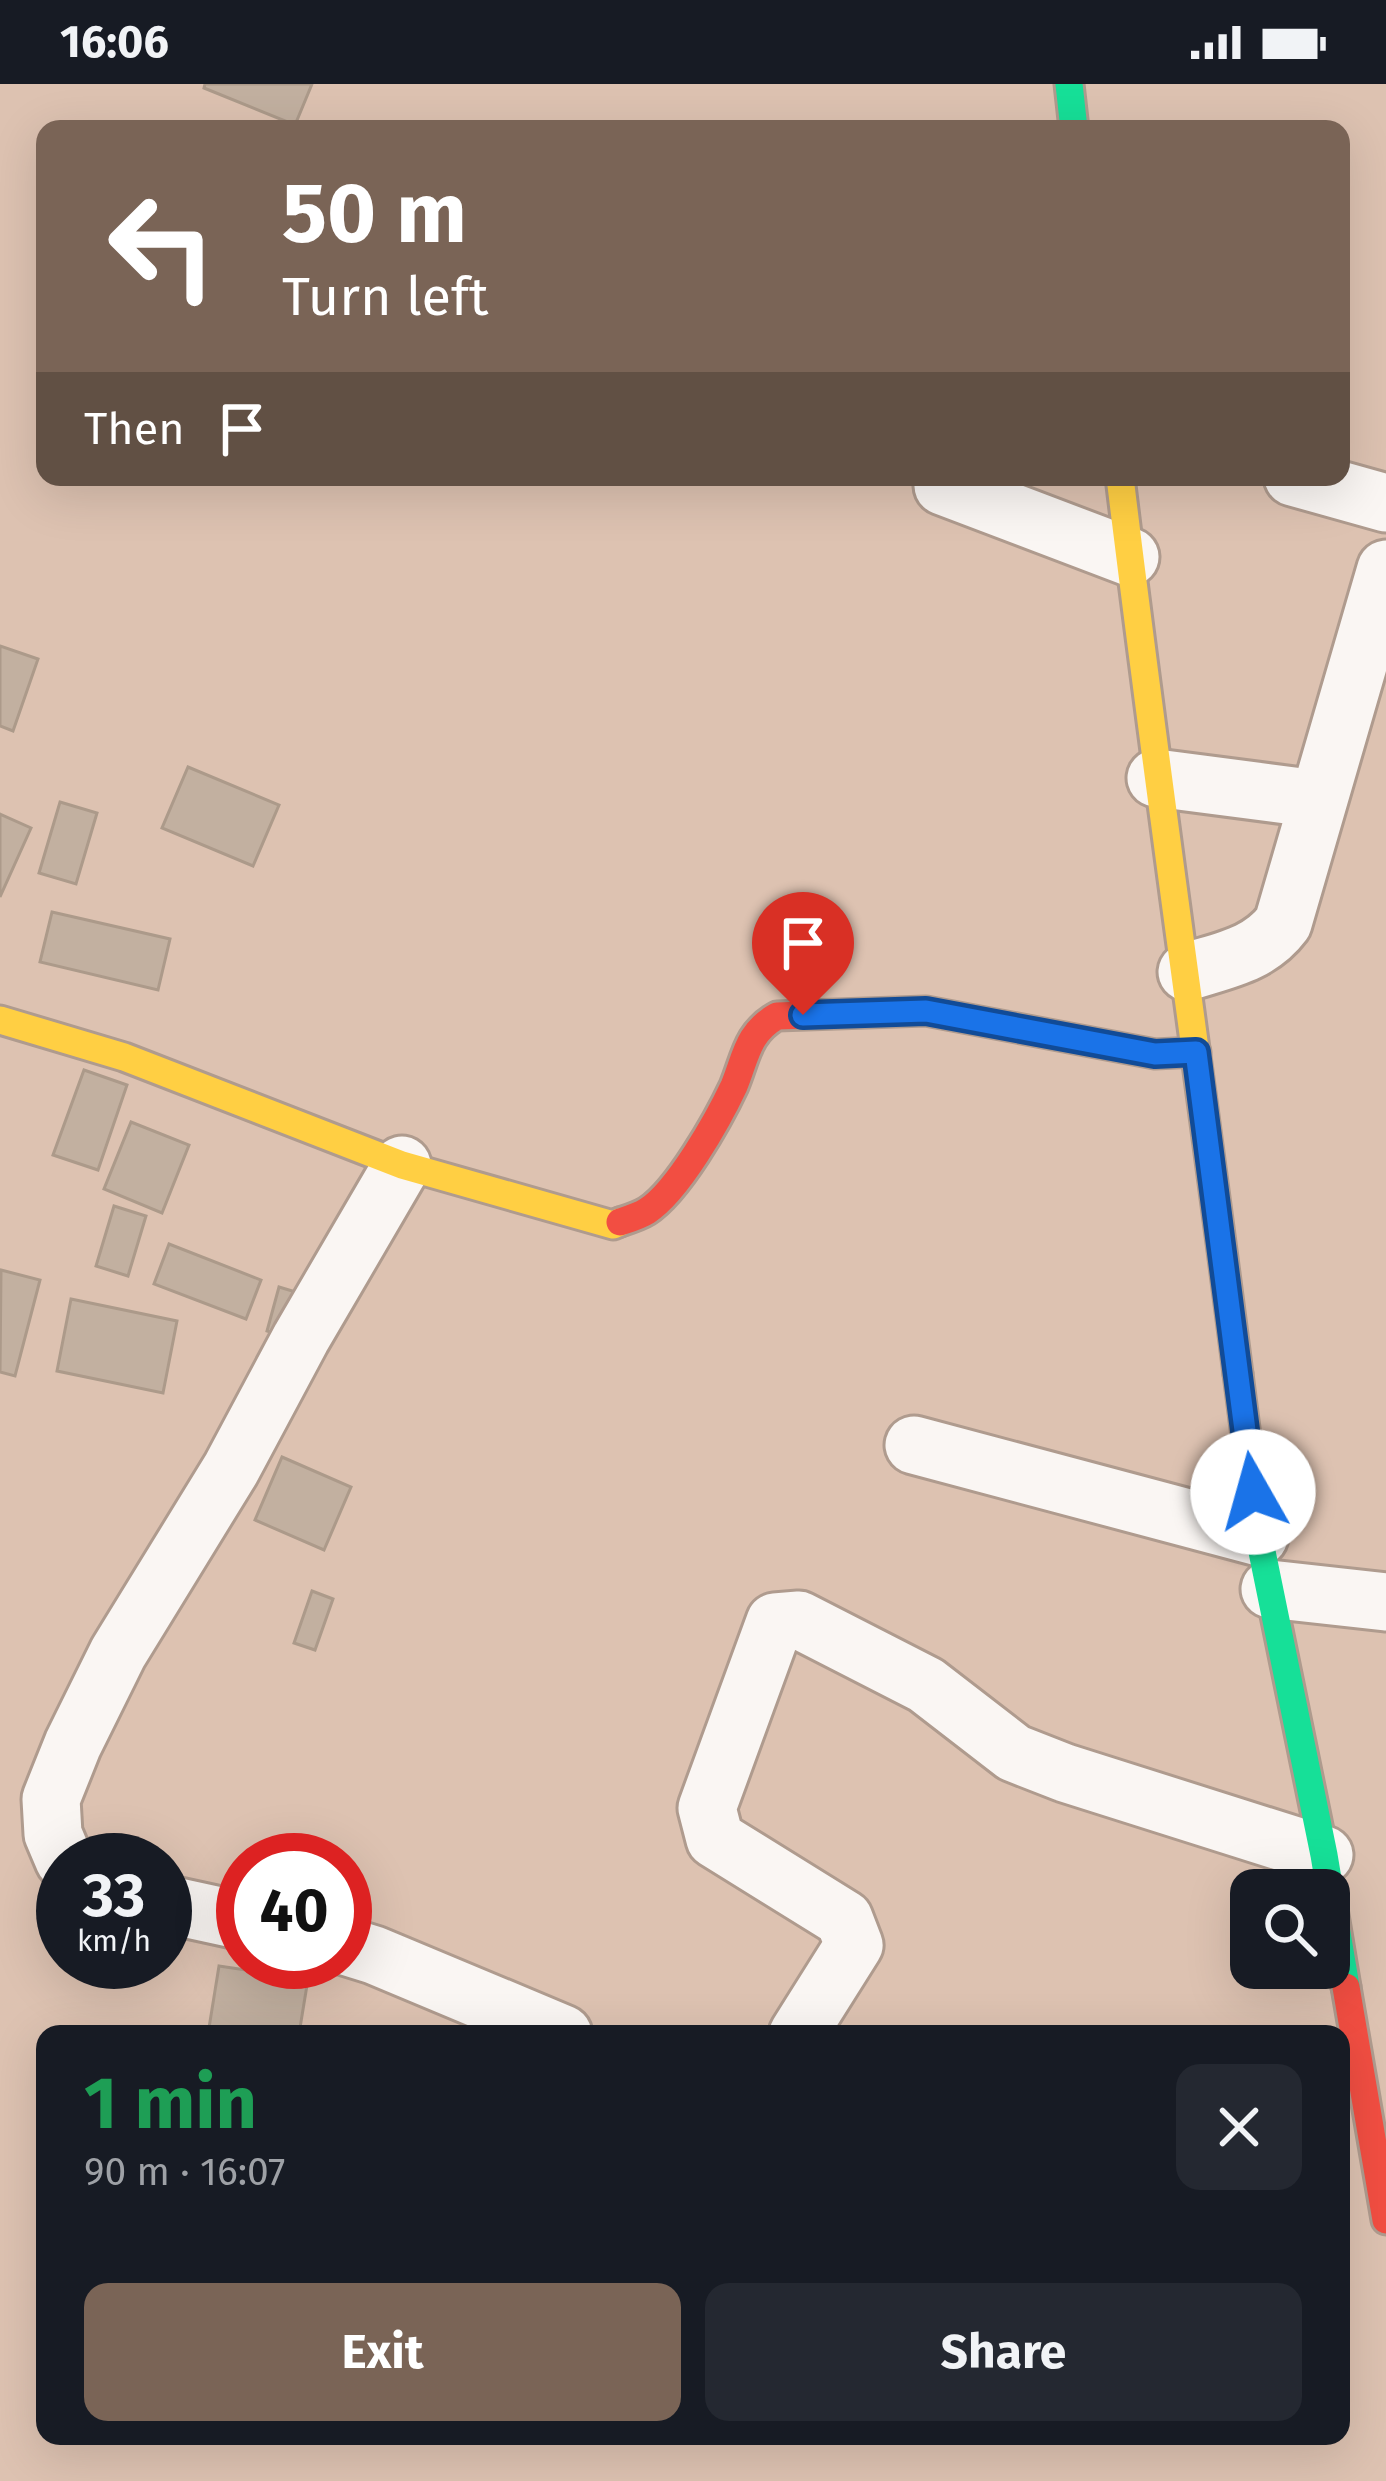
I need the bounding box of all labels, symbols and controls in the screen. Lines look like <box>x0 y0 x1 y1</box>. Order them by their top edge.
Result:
text: 16:06 <box>60 15 169 69</box>
text: 50 m <box>282 163 467 264</box>
icon: left <box>84 168 240 324</box>
text: Turn left <box>282 265 489 329</box>
icon: arrive <box>209 396 275 462</box>
text: Then <box>84 402 185 456</box>
pin <box>752 892 854 1015</box>
icon: arrive <box>770 910 836 976</box>
position arrow <box>1190 1429 1316 1555</box>
speed limit sign: 40 <box>216 1833 372 1989</box>
text: 33 <box>83 1860 145 1932</box>
map controls <box>1230 1869 1350 1989</box>
button: search <box>1230 1869 1350 1989</box>
text: km/h <box>77 1923 151 1959</box>
text: 1 min <box>84 2061 257 2147</box>
button: close <box>1176 2064 1302 2190</box>
text: 90 m · 16:07 <box>84 2149 285 2195</box>
button: Exit <box>84 2283 681 2421</box>
button: Share <box>705 2283 1302 2421</box>

